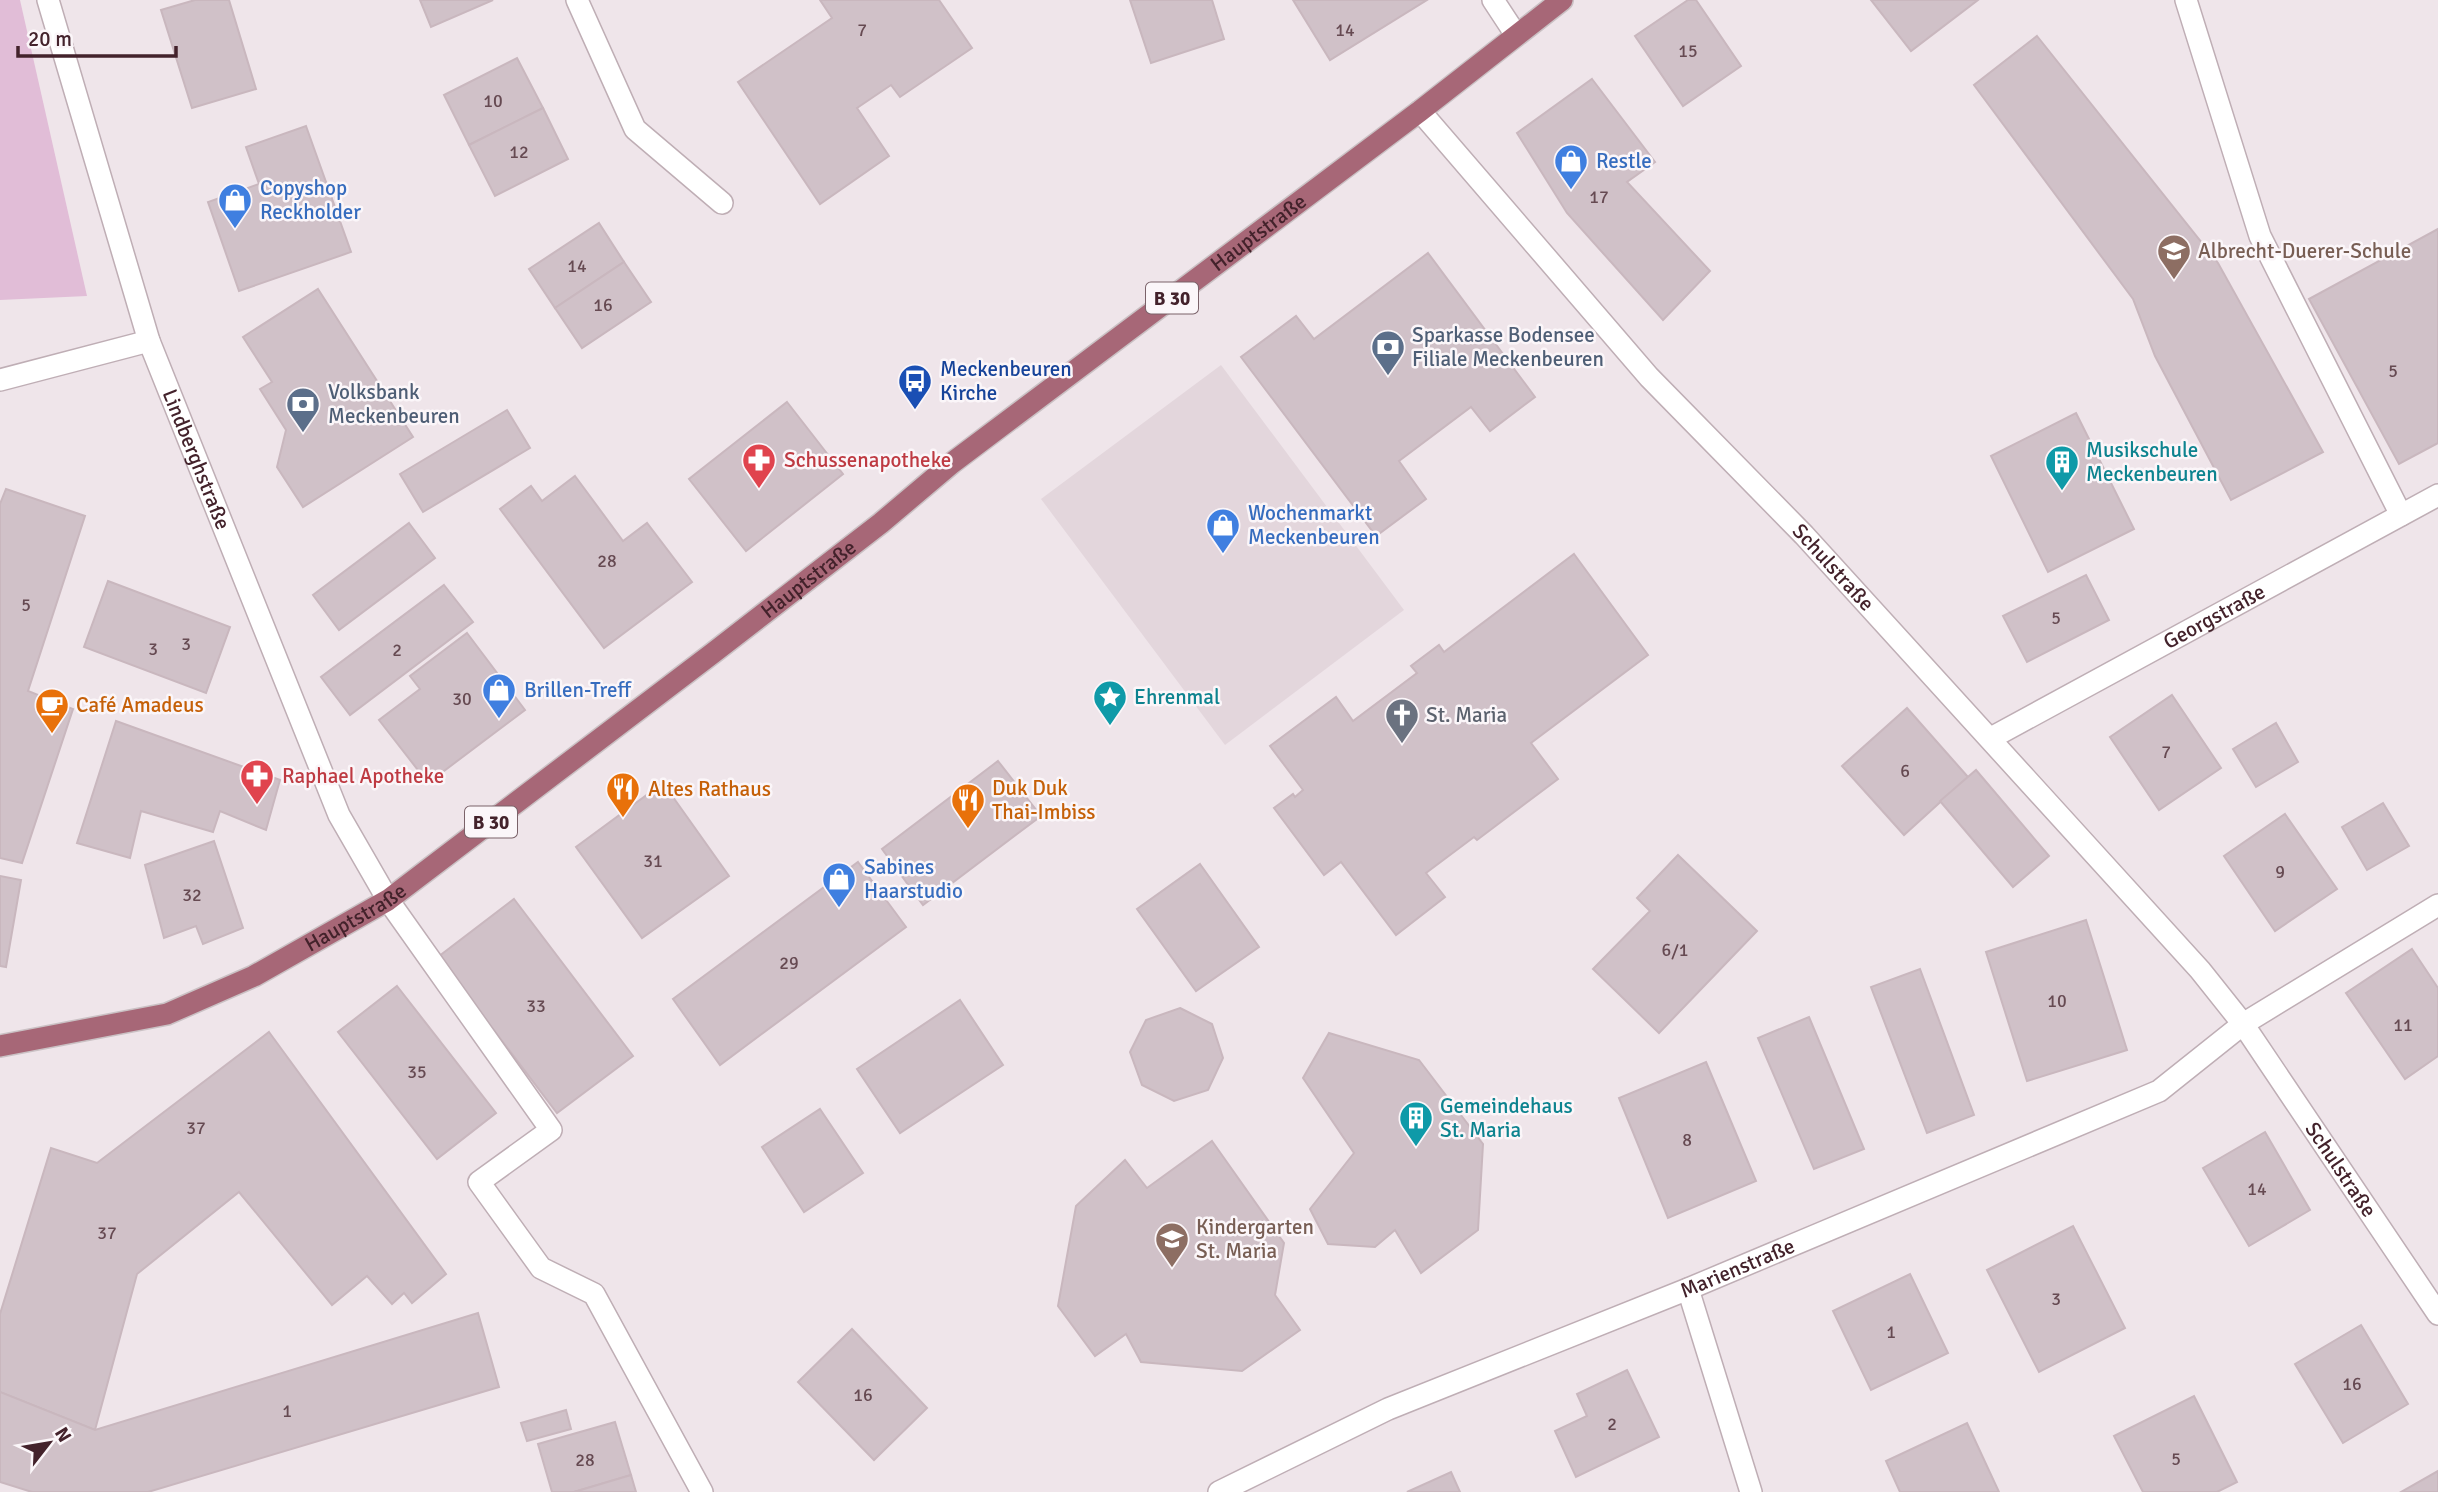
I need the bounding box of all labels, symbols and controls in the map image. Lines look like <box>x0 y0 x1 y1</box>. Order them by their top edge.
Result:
scale bar <box>18 14 175 58</box>
house number: 7 <box>857 19 867 41</box>
house number: 14 <box>1335 19 1355 41</box>
text: 20 m <box>28 26 72 52</box>
house number: 15 <box>1678 40 1698 62</box>
house number: 10 <box>483 90 503 112</box>
house number: 12 <box>509 141 529 163</box>
shop icon: Restle <box>1552 142 1590 191</box>
place label: Restle <box>1596 148 1652 174</box>
place label: Copyshop Reckholder <box>260 175 361 225</box>
shop icon: Copyshop Reckholder <box>216 181 254 230</box>
house number: 17 <box>1589 186 1609 208</box>
street label: Hauptstraße <box>1205 188 1311 277</box>
school or university icon: Albrecht-Duerer-Schule <box>2155 232 2193 281</box>
place label: Albrecht-Duerer-Schule <box>2198 238 2411 264</box>
house number: 14 <box>567 255 587 277</box>
road number: B 30 <box>1146 282 1198 314</box>
house number: 16 <box>593 294 613 316</box>
place label: Sparkasse Bodensee Filiale Meckenbeuren <box>1412 322 1604 372</box>
bank icon: Sparkasse Bodensee Filiale Meckenbeuren <box>1369 328 1407 377</box>
place label: Meckenbeuren Kirche <box>940 356 1072 406</box>
house number: 5 <box>2388 360 2398 382</box>
bus stop icon: Meckenbeuren Kirche <box>896 362 934 411</box>
place label: Volksbank Meckenbeuren <box>328 379 460 429</box>
street label: Lindberghstraße <box>157 385 236 533</box>
bank icon: Volksbank Meckenbeuren <box>284 385 322 434</box>
place label: Musikschule Meckenbeuren <box>2086 437 2218 487</box>
pharmacy icon: Schussenapotheke <box>740 441 778 490</box>
building icon: Musikschule Meckenbeuren <box>2043 443 2081 492</box>
place label: Schussenapotheke <box>784 447 951 473</box>
place label: Wochenmarkt Meckenbeuren <box>1248 500 1380 550</box>
shop icon: Wochenmarkt Meckenbeuren <box>1204 506 1242 555</box>
street label: Schulstraße <box>1787 518 1880 616</box>
street label: Hauptstraße <box>756 534 861 624</box>
house number: 28 <box>597 550 617 572</box>
street label: Georgstraße <box>2159 579 2270 655</box>
house number: 5 <box>21 594 31 616</box>
house number: 5 <box>2051 607 2061 629</box>
house number: 3 <box>181 633 191 655</box>
house number: 3 <box>148 638 158 660</box>
house number: 2 <box>392 639 402 661</box>
shop icon: Brillen-Treff <box>480 671 518 720</box>
place label: Brillen-Treff <box>524 677 632 703</box>
place icon: Ehrenmal <box>1091 678 1129 727</box>
place label: Ehrenmal <box>1134 684 1220 710</box>
cafe icon: Café Amadeus <box>33 686 71 735</box>
house number: 30 <box>452 688 472 710</box>
place label: Café Amadeus <box>76 692 204 718</box>
church icon: St. Maria <box>1383 696 1421 745</box>
place label: St. Maria <box>1426 702 1507 728</box>
house number: 7 <box>2161 741 2171 763</box>
pharmacy icon: Raphael Apotheke <box>238 757 276 806</box>
house number: 6 <box>1900 760 1910 782</box>
place label: Raphael Apotheke <box>282 763 444 789</box>
restaurant icon: Altes Rathaus <box>604 770 642 819</box>
place label: Duk Duk Thai-Imbiss <box>992 775 1096 825</box>
place label: Altes Rathaus <box>648 776 771 802</box>
restaurant icon: Duk Duk Thai-Imbiss <box>949 781 987 830</box>
road number: B 30 <box>465 806 517 838</box>
house number: 31 <box>643 850 663 872</box>
place label: Sabines Haarstudio <box>864 854 963 904</box>
shop icon: Sabines Haarstudio <box>820 860 858 909</box>
house number: 9 <box>2275 861 2285 883</box>
street label: Hauptstraße <box>300 878 411 958</box>
house number: 32 <box>182 884 202 906</box>
house number: 6/1 <box>1661 939 1689 961</box>
house number: 29 <box>779 952 799 974</box>
house number: 10 <box>2047 990 2067 1012</box>
house number: 33 <box>526 995 546 1017</box>
house number: 11 <box>2393 1014 2413 1036</box>
house number: 35 <box>407 1061 427 1083</box>
place label: Gemeindehaus St. Maria <box>1440 1093 1573 1143</box>
building icon: Gemeindehaus St. Maria <box>1397 1099 1435 1148</box>
house number: 37 <box>186 1117 206 1139</box>
street label: Schulstraße <box>2300 1117 2382 1222</box>
house number: 8 <box>1682 1129 1692 1151</box>
house number: 14 <box>2247 1178 2267 1200</box>
place label: Kindergarten St. Maria <box>1196 1214 1314 1264</box>
school or university icon: Kindergarten St. Maria <box>1153 1220 1191 1269</box>
house number: 37 <box>97 1222 117 1244</box>
street label: Marienstraße <box>1676 1233 1799 1304</box>
house number: 3 <box>2051 1288 2061 1310</box>
house number: 1 <box>1886 1321 1896 1343</box>
house number: 16 <box>2342 1373 2362 1395</box>
house number: 16 <box>853 1384 873 1406</box>
house number: 1 <box>282 1400 292 1422</box>
north arrow <box>14 1408 84 1478</box>
house number: 2 <box>1607 1413 1617 1435</box>
text: N <box>49 1423 76 1447</box>
house number: 5 <box>2171 1448 2181 1470</box>
house number: 28 <box>575 1449 595 1471</box>

